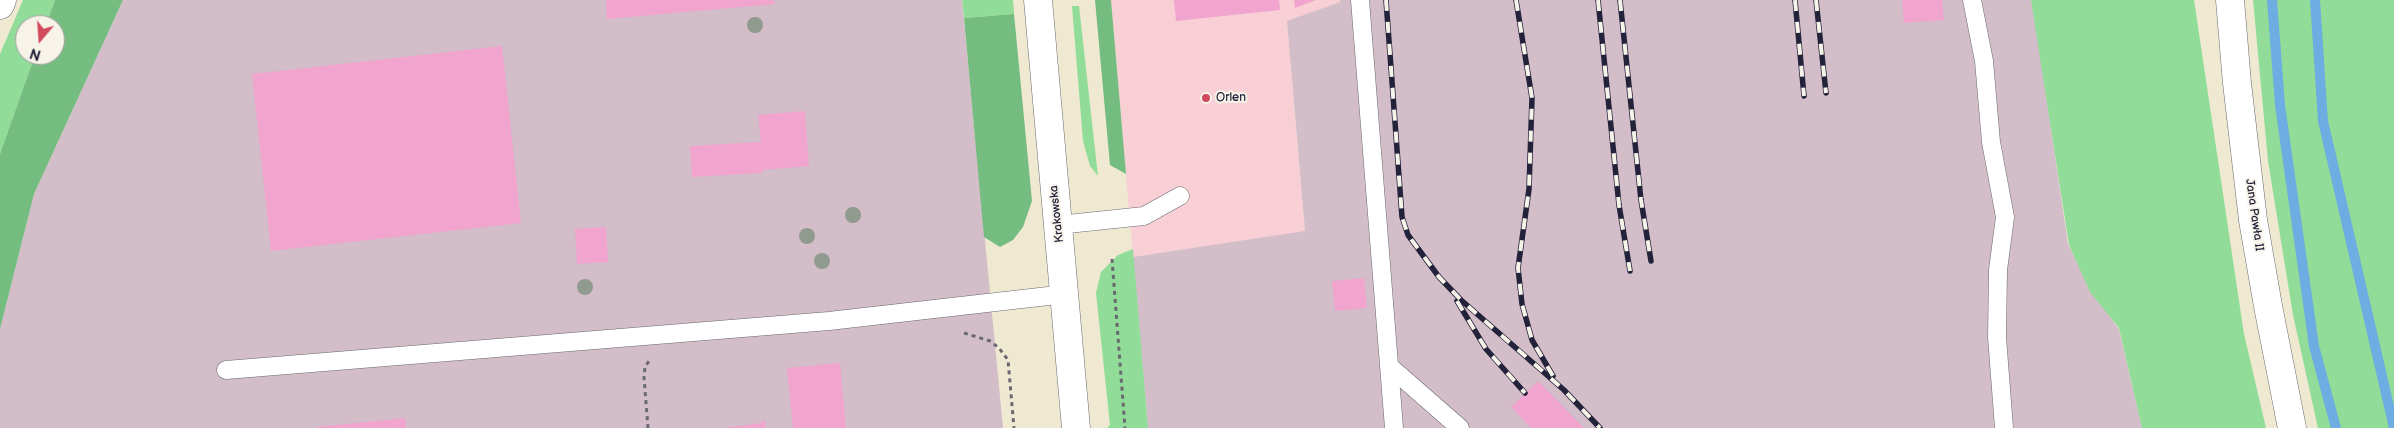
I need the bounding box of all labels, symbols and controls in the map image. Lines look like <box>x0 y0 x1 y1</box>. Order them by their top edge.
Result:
north arrow <box>15 15 65 65</box>
text: N <box>28 44 43 64</box>
place label: Orlen <box>1216 91 1246 105</box>
marker: Orlen <box>1200 92 1212 104</box>
street label: Jana Pawła II <box>2242 178 2266 252</box>
street label: Krakowska <box>1047 185 1067 243</box>

